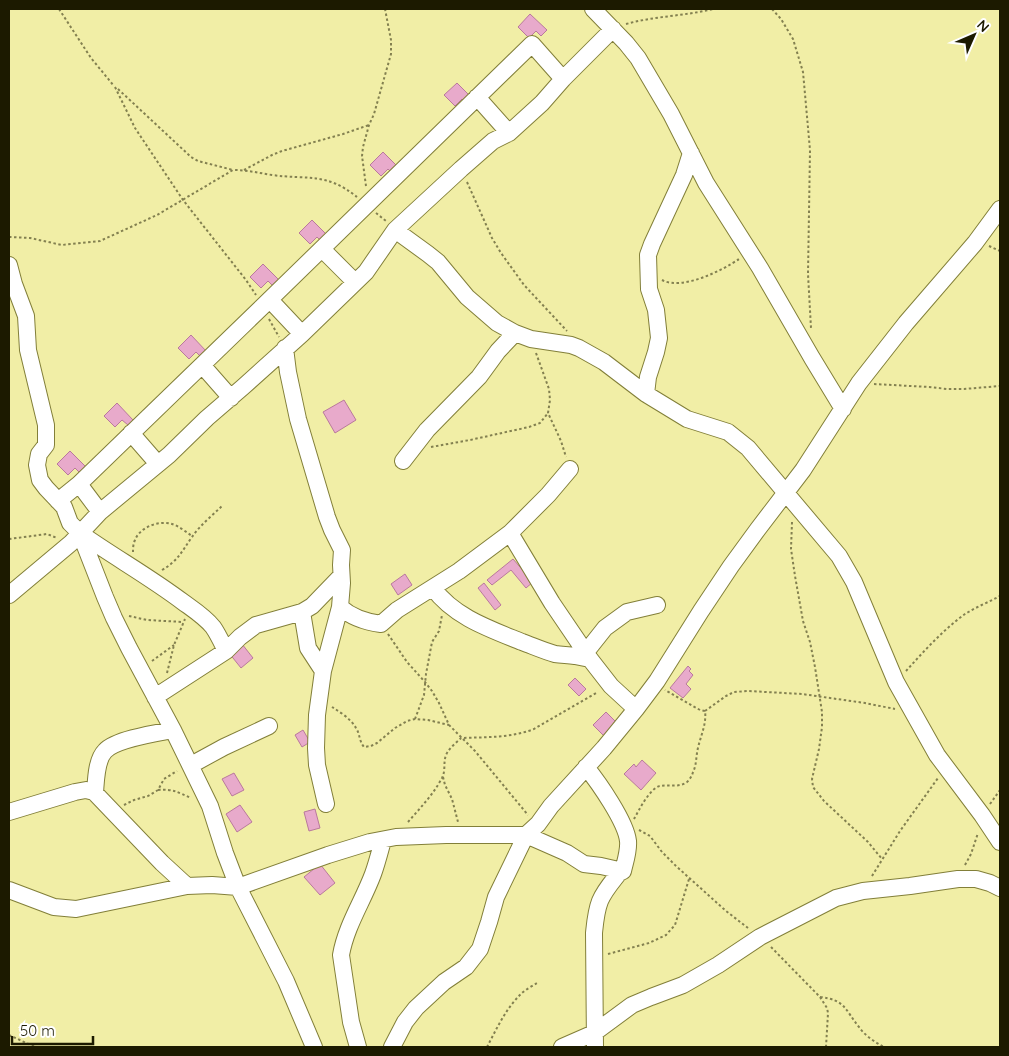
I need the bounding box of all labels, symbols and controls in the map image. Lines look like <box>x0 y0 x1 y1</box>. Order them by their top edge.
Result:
north arrow <box>949 10 999 60</box>
text: N <box>973 16 993 36</box>
scale bar <box>12 1014 94 1046</box>
text: 50 m <box>20 1021 55 1040</box>

